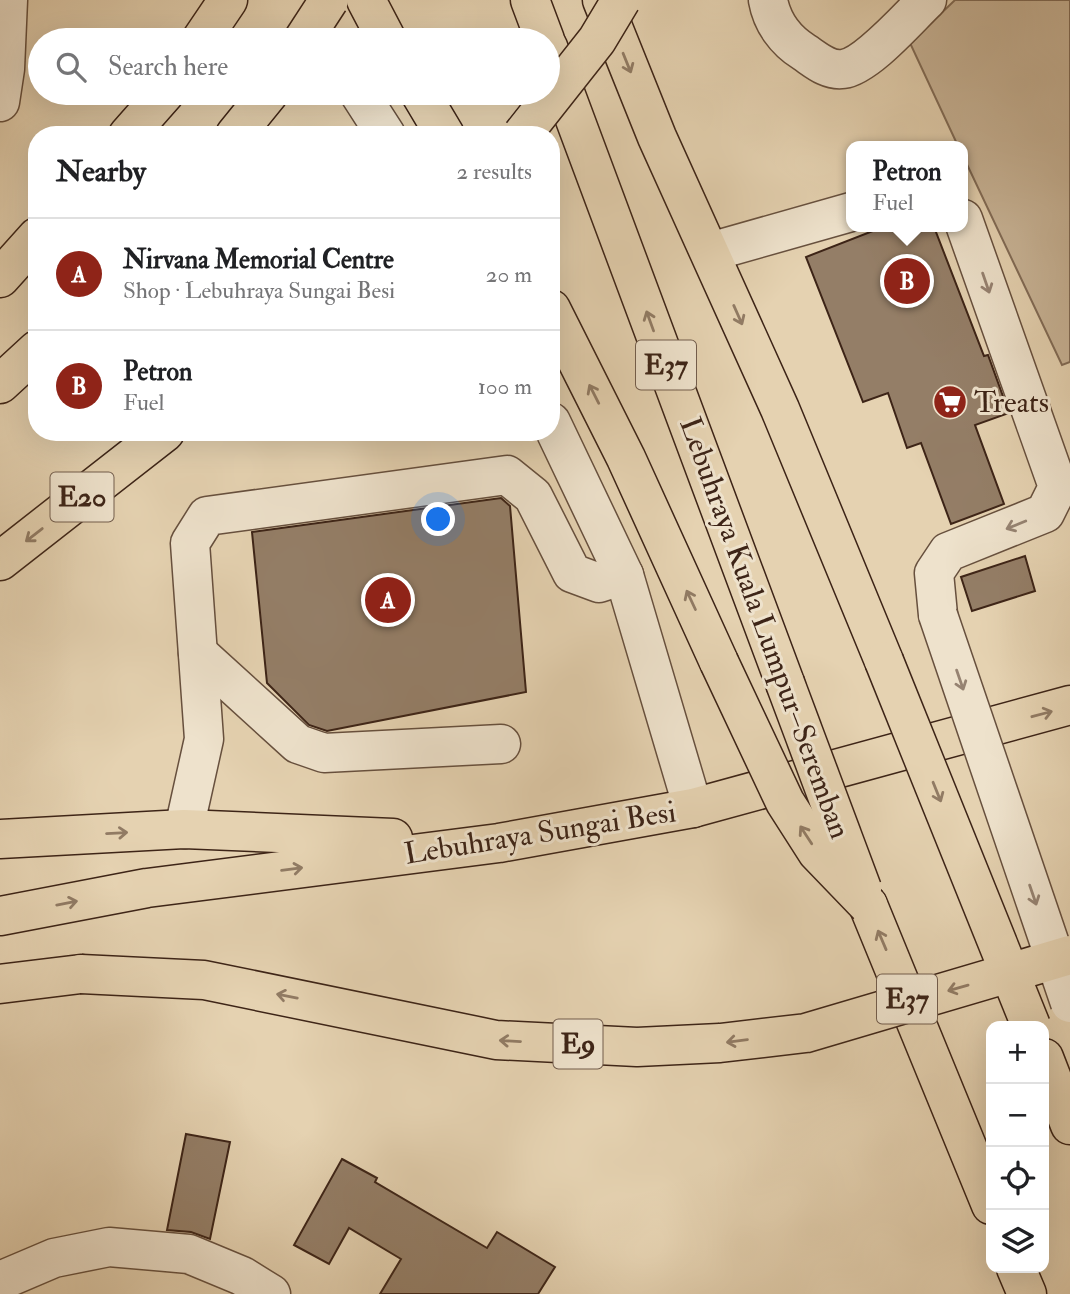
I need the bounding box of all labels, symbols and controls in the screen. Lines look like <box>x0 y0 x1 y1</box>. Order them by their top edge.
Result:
search box <box>28 28 560 105</box>
icon: search <box>52 48 90 86</box>
text: Search here <box>108 51 228 83</box>
one-way arrow <box>622 52 635 74</box>
popup <box>846 141 968 232</box>
text: Nearby <box>56 153 146 190</box>
text: Petron <box>872 156 942 188</box>
text: 2 results <box>457 157 532 186</box>
text: Fuel <box>872 188 914 217</box>
text: Nirvana Memorial Centre <box>123 244 394 276</box>
pin: B <box>884 255 930 307</box>
text: A <box>72 260 86 289</box>
text: 20 m <box>486 260 532 289</box>
one-way arrow <box>981 272 993 294</box>
text: Shop · Lebuhraya Sungai Besi <box>123 276 395 305</box>
one-way arrow <box>732 303 745 325</box>
one-way arrow <box>643 310 655 332</box>
road number: E37 <box>636 340 696 390</box>
text: Petron <box>123 356 192 388</box>
text: B <box>71 372 87 401</box>
text: 100 m <box>478 372 532 401</box>
supermarket icon: Treats <box>931 383 969 421</box>
one-way arrow <box>586 384 600 405</box>
place label: Treats <box>974 384 1049 421</box>
text: Fuel <box>123 388 164 417</box>
street label: Lebuhraya Kuala Lumpur–Seremban <box>671 412 859 844</box>
road number: E20 <box>50 472 114 522</box>
your location <box>421 502 455 536</box>
one-way arrow <box>1006 519 1028 532</box>
one-way arrow <box>25 527 44 542</box>
pin: A <box>365 574 411 626</box>
one-way arrow <box>684 590 697 611</box>
one-way arrow <box>954 669 967 691</box>
one-way arrow <box>1031 707 1053 720</box>
one-way arrow <box>931 781 944 803</box>
street label: Lebuhraya Sungai Besi <box>402 793 678 873</box>
one-way arrow <box>105 826 128 839</box>
one-way arrow <box>799 826 813 846</box>
one-way arrow <box>280 863 303 876</box>
one-way arrow <box>1028 884 1040 906</box>
one-way arrow <box>55 896 78 910</box>
one-way arrow <box>875 929 888 951</box>
road number: E37 <box>877 974 937 1024</box>
one-way arrow <box>947 982 969 995</box>
one-way arrow <box>276 988 299 1002</box>
road number: E9 <box>554 1020 602 1068</box>
map controls <box>986 1021 1049 1273</box>
button: + <box>986 1021 1049 1084</box>
one-way arrow <box>499 1034 522 1047</box>
one-way arrow <box>726 1035 749 1048</box>
button: − <box>986 1084 1049 1147</box>
button: locate <box>986 1147 1049 1210</box>
button: layers <box>986 1210 1049 1273</box>

